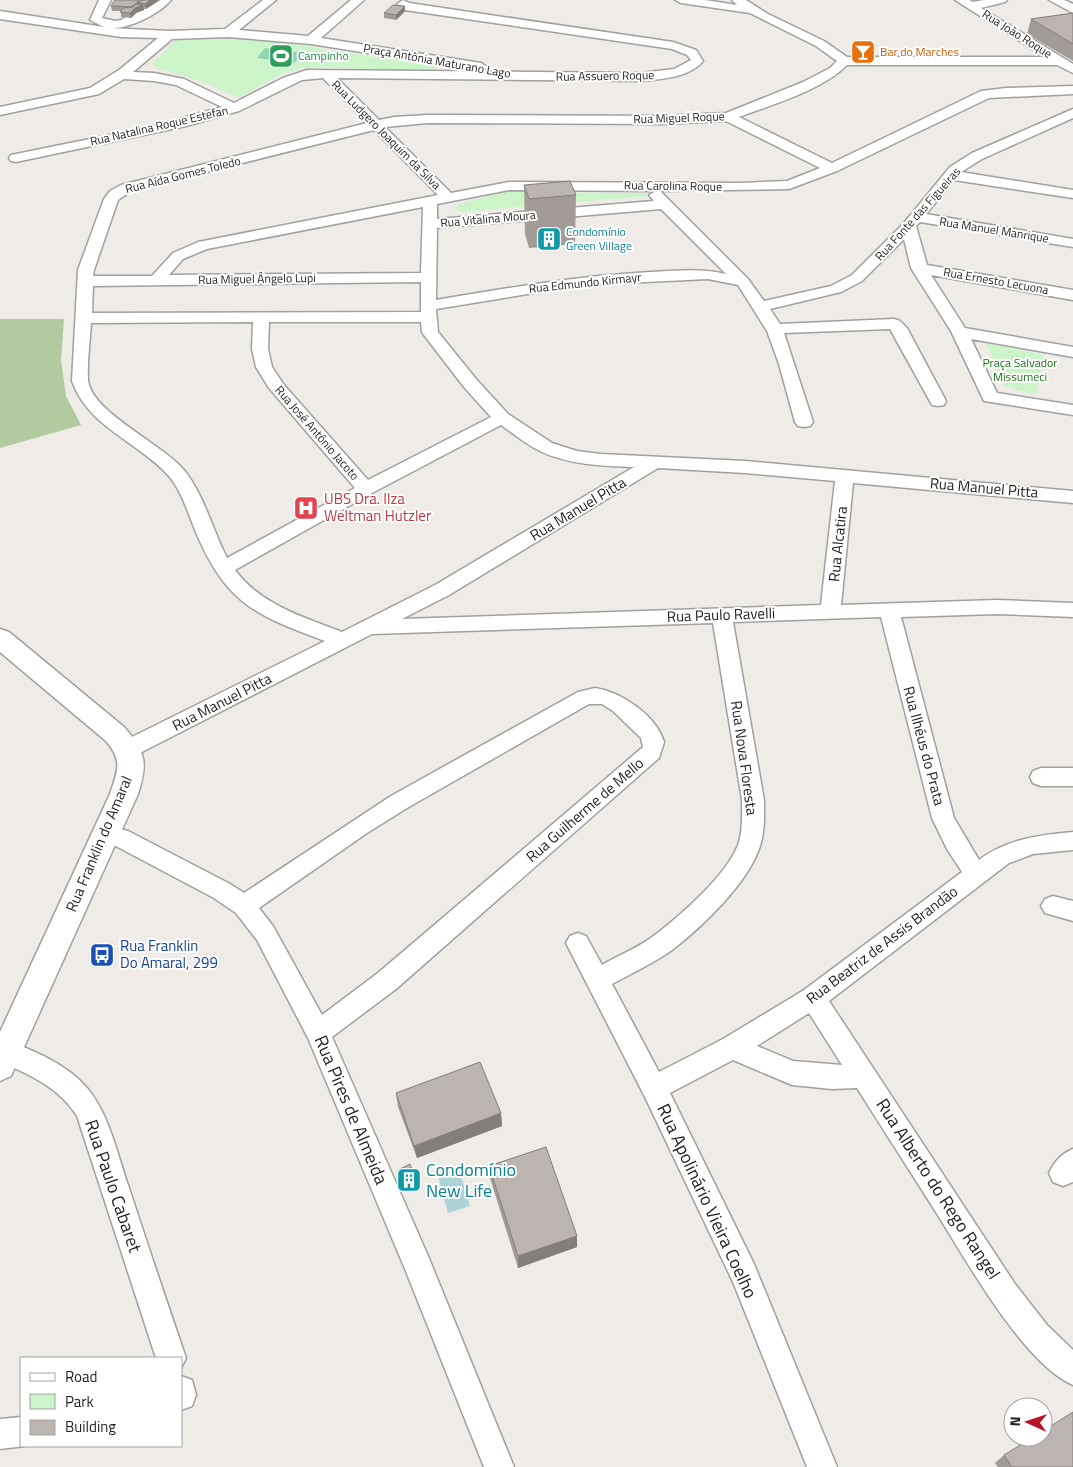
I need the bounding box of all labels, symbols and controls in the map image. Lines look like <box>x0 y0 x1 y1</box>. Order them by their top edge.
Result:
street label: Rua João Roque <box>979 4 1056 63</box>
street label: Praça Antônia Maturano Lago <box>362 38 512 83</box>
bar icon: Bar do Marches <box>850 39 876 65</box>
place label: Bar do Marches <box>880 42 959 61</box>
sports icon: Campinho <box>268 43 294 69</box>
place label: Campinho <box>298 46 349 65</box>
street label: Rua Assuero Roque <box>556 65 654 86</box>
street label: Rua Ludgero Joaquim da Silva <box>327 75 446 194</box>
street label: Rua Natalina Roque Estefan <box>88 100 230 151</box>
street label: Rua Miguel Roque <box>633 106 725 129</box>
street label: Rua Aída Gomes Toledo <box>123 151 243 198</box>
street label: Rua Fonte das Figueiras <box>870 162 965 265</box>
street label: Rua Carolina Roque <box>624 175 722 196</box>
street label: Rua Vitalina Moura <box>440 205 536 232</box>
street label: Rua Manuel Manrique <box>938 211 1050 248</box>
place label: Condomínio Green Village <box>566 222 632 255</box>
building icon: Condomínio Green Village <box>536 226 562 252</box>
street label: Rua Ernesto Lecuona <box>942 262 1050 299</box>
street label: Rua Edmundo Kirmayr <box>528 267 642 298</box>
street label: Rua Miguel Ângelo Lupi <box>198 268 316 289</box>
park label: Praça Salvador Missumeci <box>983 353 1057 386</box>
street label: Rua José Antônio Jacoto <box>271 381 364 484</box>
street label: Rua Manuel Pitta <box>525 470 631 546</box>
street label: Rua Manuel Pitta <box>929 471 1040 504</box>
place label: UBS Dra. Ilza Weltman Hutzler <box>324 487 431 527</box>
hospital icon: UBS Dra. Ilza Weltman Hutzler <box>293 495 319 521</box>
street label: Rua Alcatira <box>822 505 853 583</box>
street label: Rua Paulo Ravelli <box>666 601 776 628</box>
street label: Rua Manuel Pitta <box>168 666 276 736</box>
street label: Rua Ilhéus do Prata <box>898 684 952 808</box>
street label: Rua Nova Floresta <box>725 699 764 817</box>
street label: Rua Guilherme de Mello <box>521 752 649 867</box>
street label: Rua Franklin do Amaral <box>59 772 138 915</box>
street label: Rua Beatriz de Assis Brandão <box>801 880 962 1009</box>
place label: Rua Franklin Do Amaral, 299 <box>120 934 218 974</box>
bus stop icon: Rua Franklin Do Amaral, 299 <box>89 942 115 968</box>
street label: Rua Pires de Almeida <box>308 1031 395 1189</box>
street label: Rua Alberto do Rego Rangel <box>870 1093 1007 1285</box>
street label: Rua Apolinário Vieira Coelho <box>650 1099 764 1303</box>
street label: Rua Paulo Cabaret <box>78 1116 149 1257</box>
place label: Condomínio New Life <box>426 1156 516 1204</box>
building icon: Condomínio New Life <box>396 1167 422 1193</box>
legend <box>20 1357 182 1447</box>
text: Road <box>65 1365 97 1388</box>
text: Park <box>65 1390 94 1413</box>
north arrow <box>1003 1397 1053 1447</box>
text: Building <box>65 1415 116 1438</box>
text: N <box>1004 1416 1025 1427</box>

